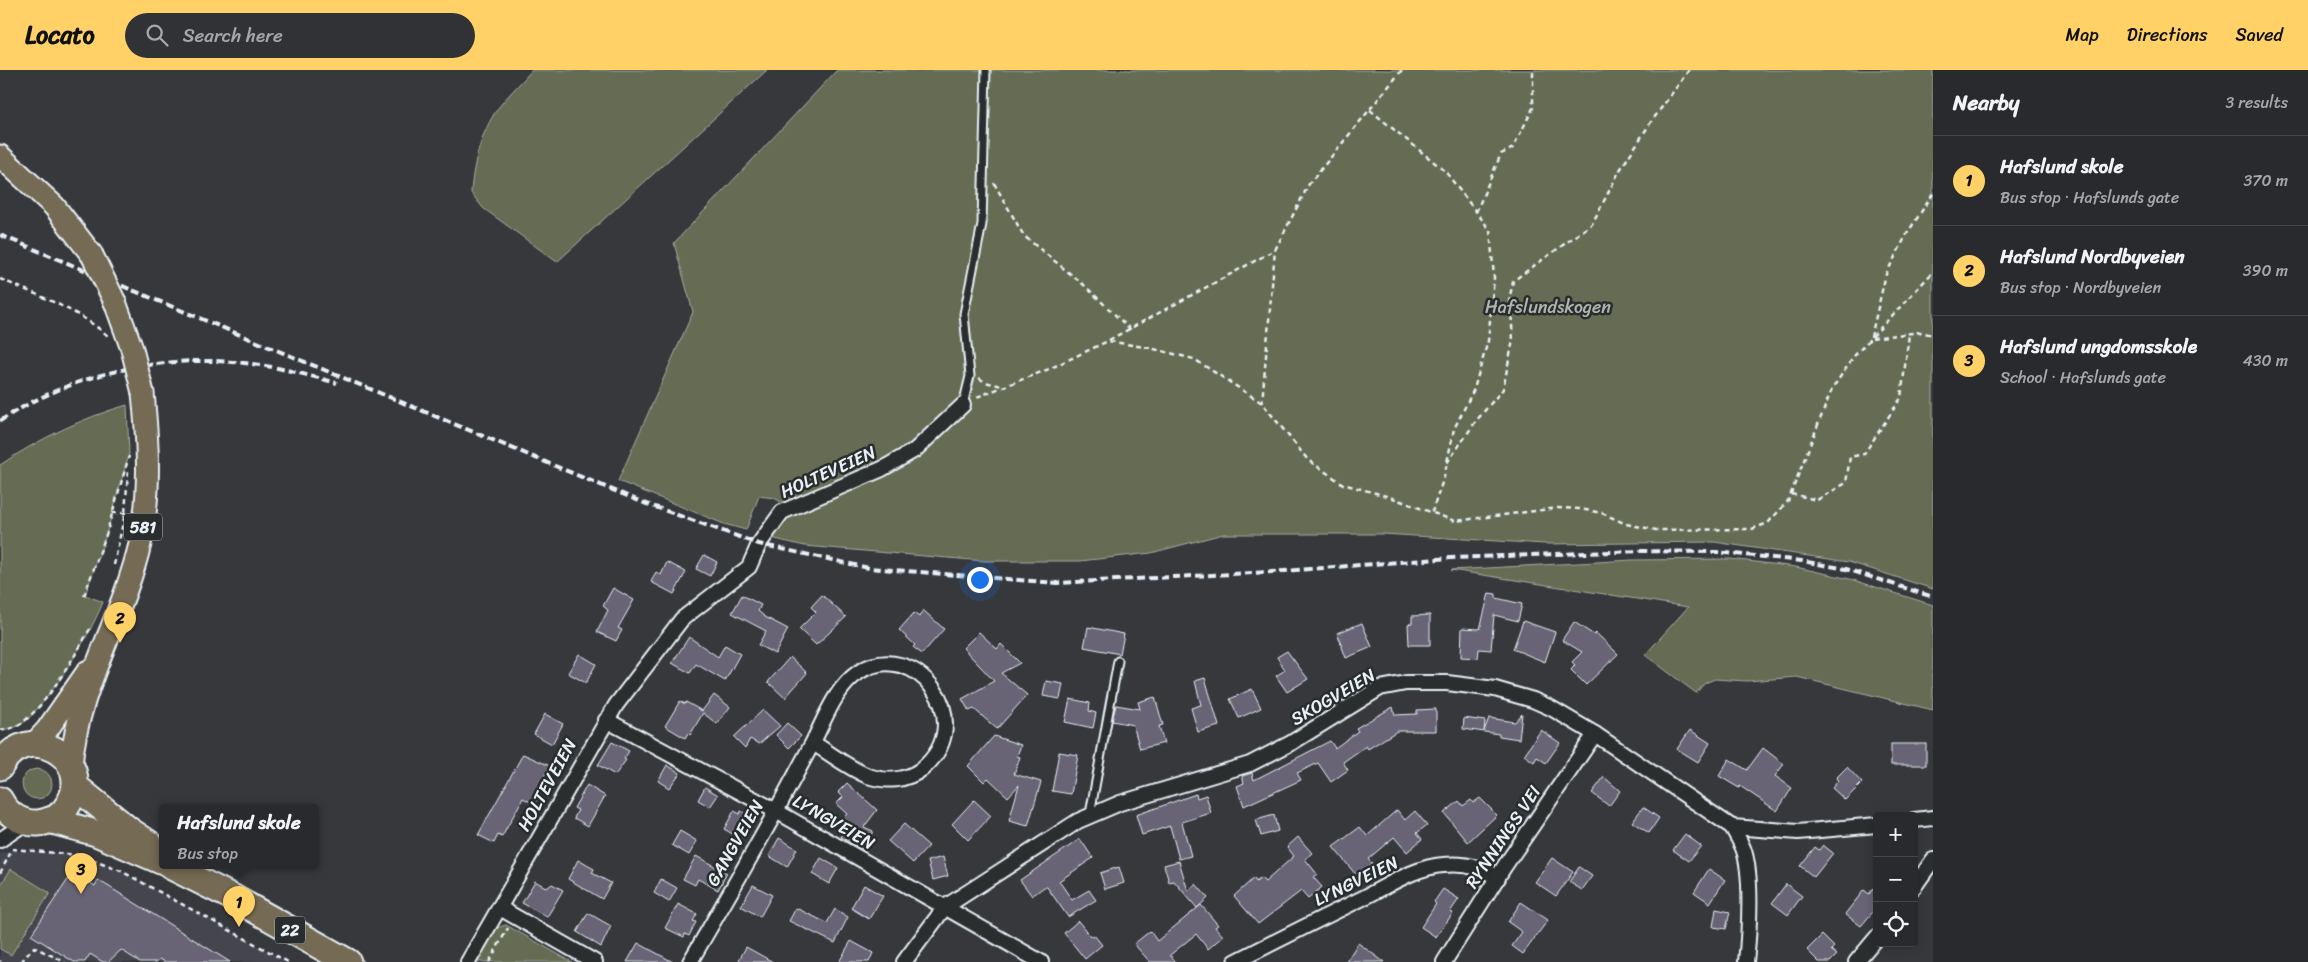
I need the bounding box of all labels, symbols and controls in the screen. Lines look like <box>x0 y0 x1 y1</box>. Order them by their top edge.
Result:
search box <box>125 13 475 58</box>
text: Locato <box>25 14 95 56</box>
text: Search here <box>183 19 283 52</box>
text: Map <box>2066 19 2099 51</box>
text: Directions <box>2127 19 2208 51</box>
text: Saved <box>2236 19 2283 51</box>
icon: search <box>143 21 171 49</box>
text: Nearby <box>1953 84 2019 122</box>
text: 3 results <box>2225 88 2288 117</box>
text: Hafslund skole <box>2000 150 2123 183</box>
text: 1 <box>1966 166 1972 195</box>
text: 370 m <box>2244 166 2288 195</box>
text: Bus stop · Hafslunds gate <box>2000 183 2179 212</box>
text: Hafslund Nordbyveien <box>2000 240 2184 273</box>
text: 2 <box>1964 256 1974 285</box>
text: 390 m <box>2243 256 2288 285</box>
text: Bus stop · Nordbyveien <box>2000 273 2161 302</box>
park label: Hafslundskogen <box>1485 291 1611 323</box>
text: Hafslund ungdomsskole <box>2000 330 2197 363</box>
text: 3 <box>1965 346 1973 375</box>
text: 430 m <box>2243 346 2288 375</box>
text: School · Hafslunds gate <box>2000 363 2166 392</box>
street label: HOLTEVEIEN <box>775 436 881 507</box>
road number: 581 <box>124 514 162 541</box>
your location <box>967 567 993 593</box>
pin: 2 <box>104 602 136 643</box>
street label: SKOGVEIEN <box>1284 659 1382 734</box>
street label: HOLTEVEIEN <box>508 732 586 837</box>
street label: RYNNINGS VEI <box>1456 778 1550 895</box>
street label: LYNGVEIEN <box>787 785 882 859</box>
street label: GANGVEIEN <box>697 793 773 892</box>
popup <box>159 804 319 869</box>
text: Hafslund skole <box>177 806 301 839</box>
map controls <box>1873 812 1918 947</box>
button: + <box>1873 812 1918 857</box>
text: Bus stop <box>177 839 238 868</box>
street label: LYNGVEIEN <box>1308 847 1404 915</box>
pin: 3 <box>65 853 97 894</box>
button: − <box>1873 857 1918 902</box>
pin: 1 <box>223 886 255 927</box>
button: locate <box>1873 902 1918 947</box>
road number: 22 <box>275 916 305 944</box>

